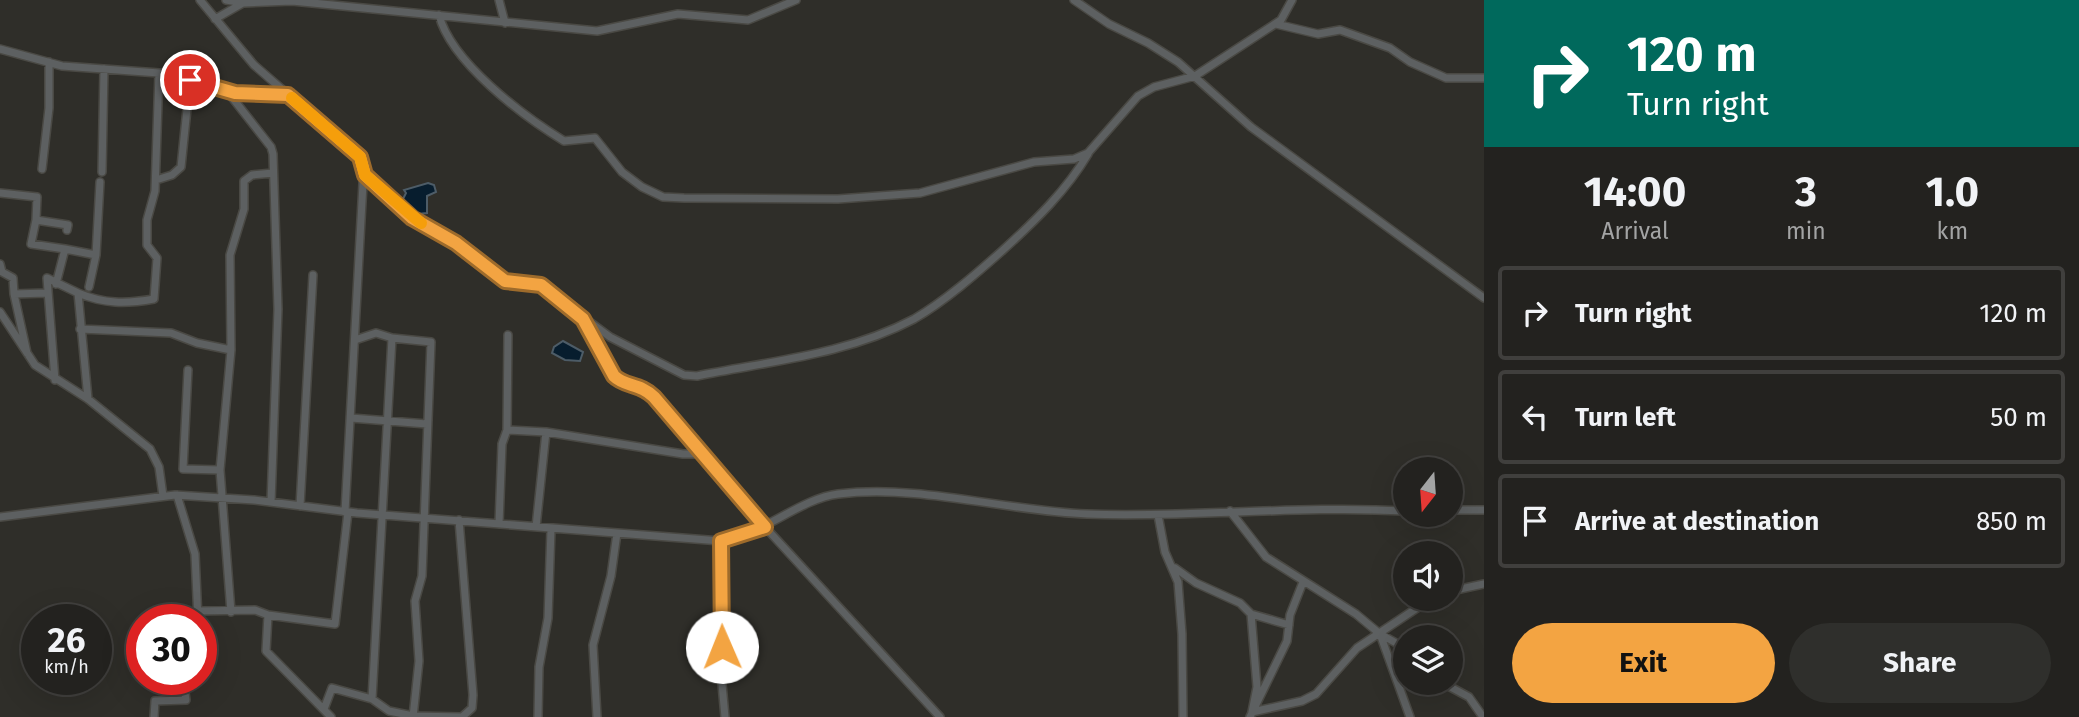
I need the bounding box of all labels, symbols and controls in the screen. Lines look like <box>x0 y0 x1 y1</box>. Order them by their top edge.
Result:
text: 120 m <box>1627 25 1757 84</box>
icon: right <box>1512 28 1603 119</box>
pin <box>160 50 220 110</box>
icon: arrive <box>171 61 209 99</box>
text: Turn right <box>1627 85 1769 123</box>
text: 14:00 <box>1584 167 1686 217</box>
text: 3 <box>1795 167 1817 217</box>
text: 1.0 <box>1926 167 1979 217</box>
text: Arrival <box>1601 217 1669 245</box>
text: min <box>1786 217 1826 245</box>
text: km <box>1937 217 1968 245</box>
icon: right <box>1516 294 1554 332</box>
text: Turn right <box>1575 298 1692 329</box>
text: 120 m <box>1979 298 2047 329</box>
icon: left <box>1516 398 1554 436</box>
text: Turn left <box>1575 402 1676 433</box>
text: 50 m <box>1990 402 2047 433</box>
north arrow <box>1393 457 1463 527</box>
map controls <box>1393 457 1463 695</box>
icon: arrive <box>1516 502 1554 540</box>
text: Arrive at destination <box>1575 506 1819 537</box>
text: 850 m <box>1976 506 2047 537</box>
button: sound <box>1393 541 1463 611</box>
speed limit sign: 30 <box>126 604 217 695</box>
position arrow <box>685 610 759 684</box>
text: 26 <box>48 619 85 661</box>
button: Exit <box>1512 623 1775 703</box>
button: Share <box>1789 623 2051 703</box>
button: layers <box>1393 625 1463 695</box>
text: km/h <box>44 656 89 678</box>

